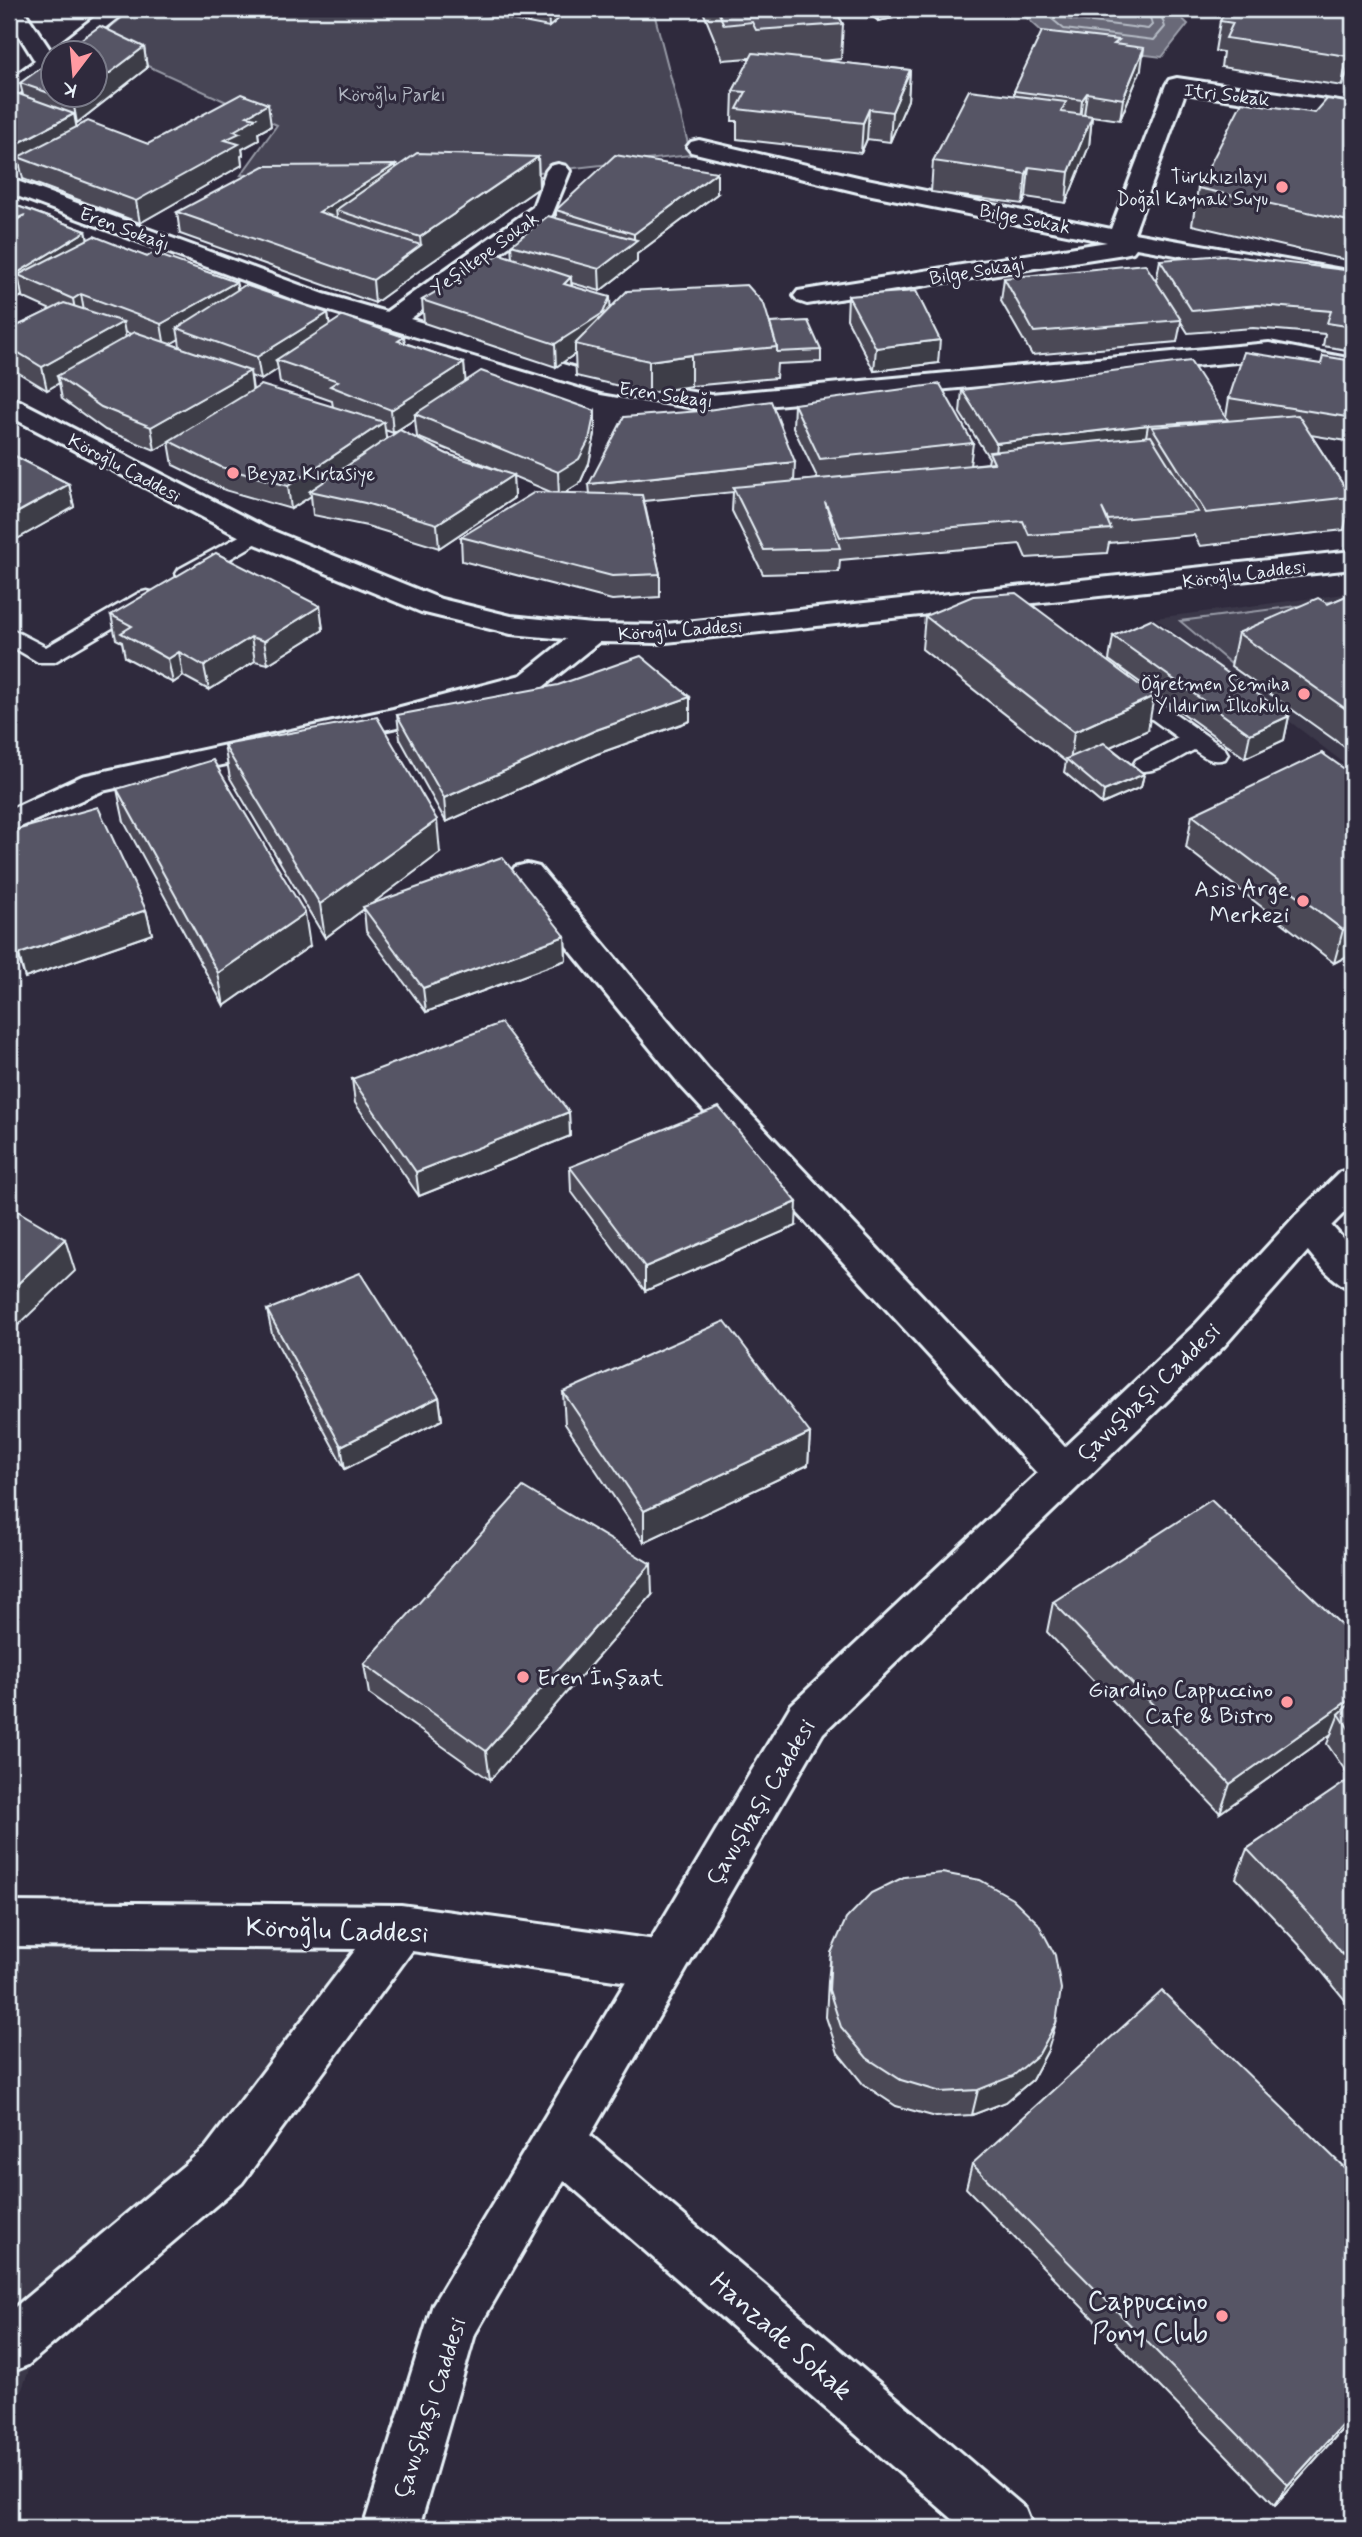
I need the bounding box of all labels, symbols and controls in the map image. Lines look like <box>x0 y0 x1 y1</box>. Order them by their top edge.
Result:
north arrow <box>38 38 108 108</box>
text: K <box>59 75 80 103</box>
street label: Itri Sokak <box>1182 78 1271 113</box>
park label: Köroğlu Parkı <box>338 83 446 109</box>
place label: Türkkızılayı Doğal Kaynak Suyu <box>1116 165 1268 213</box>
marker: Türkkızılayı Doğal Kaynak Suyu <box>1274 179 1290 195</box>
street label: Bilge Sokak <box>977 198 1072 243</box>
street label: Eren Sokağı <box>75 202 173 258</box>
street label: Yeşiltepe Sokak <box>426 206 544 302</box>
street label: Bilge Sokağı <box>928 252 1027 293</box>
street label: Eren Sokağı <box>617 377 714 415</box>
street label: Köroğlu Caddesi <box>63 428 185 509</box>
place label: Beyaz Kırtasiye <box>247 462 375 488</box>
marker: Beyaz Kırtasiye <box>225 465 241 481</box>
street label: Köroğlu Caddesi <box>1181 555 1307 595</box>
street label: Köroğlu Caddesi <box>617 614 743 648</box>
place label: Öğretmen Semiha Yıldırım İlkokulu <box>1141 672 1290 719</box>
marker: Öğretmen Semiha Yıldırım İlkokulu <box>1296 686 1312 702</box>
place label: Asis Arge Merkezi <box>1194 875 1289 931</box>
marker: Asis Arge Merkezi <box>1295 893 1311 909</box>
street label: Çavuşbaşı Caddesi <box>1071 1317 1228 1470</box>
place label: Eren İnşaat <box>537 1664 664 1694</box>
marker: Eren İnşaat <box>515 1669 531 1685</box>
place label: Giardino Cappuccino Cafe & Bistro <box>1088 1676 1273 1732</box>
marker: Giardino Cappuccino Cafe & Bistro <box>1279 1694 1295 1710</box>
street label: Çavuşbaşı Caddesi <box>700 1715 823 1892</box>
street label: Köroğlu Caddesi <box>245 1910 429 1953</box>
street label: Hanzade Sokak <box>701 2265 860 2409</box>
place label: Cappuccino Pony Club <box>1087 2284 1208 2353</box>
marker: Cappuccino Pony Club <box>1214 2308 1230 2324</box>
street label: Çavuşbaşı Caddesi <box>388 2314 474 2503</box>

